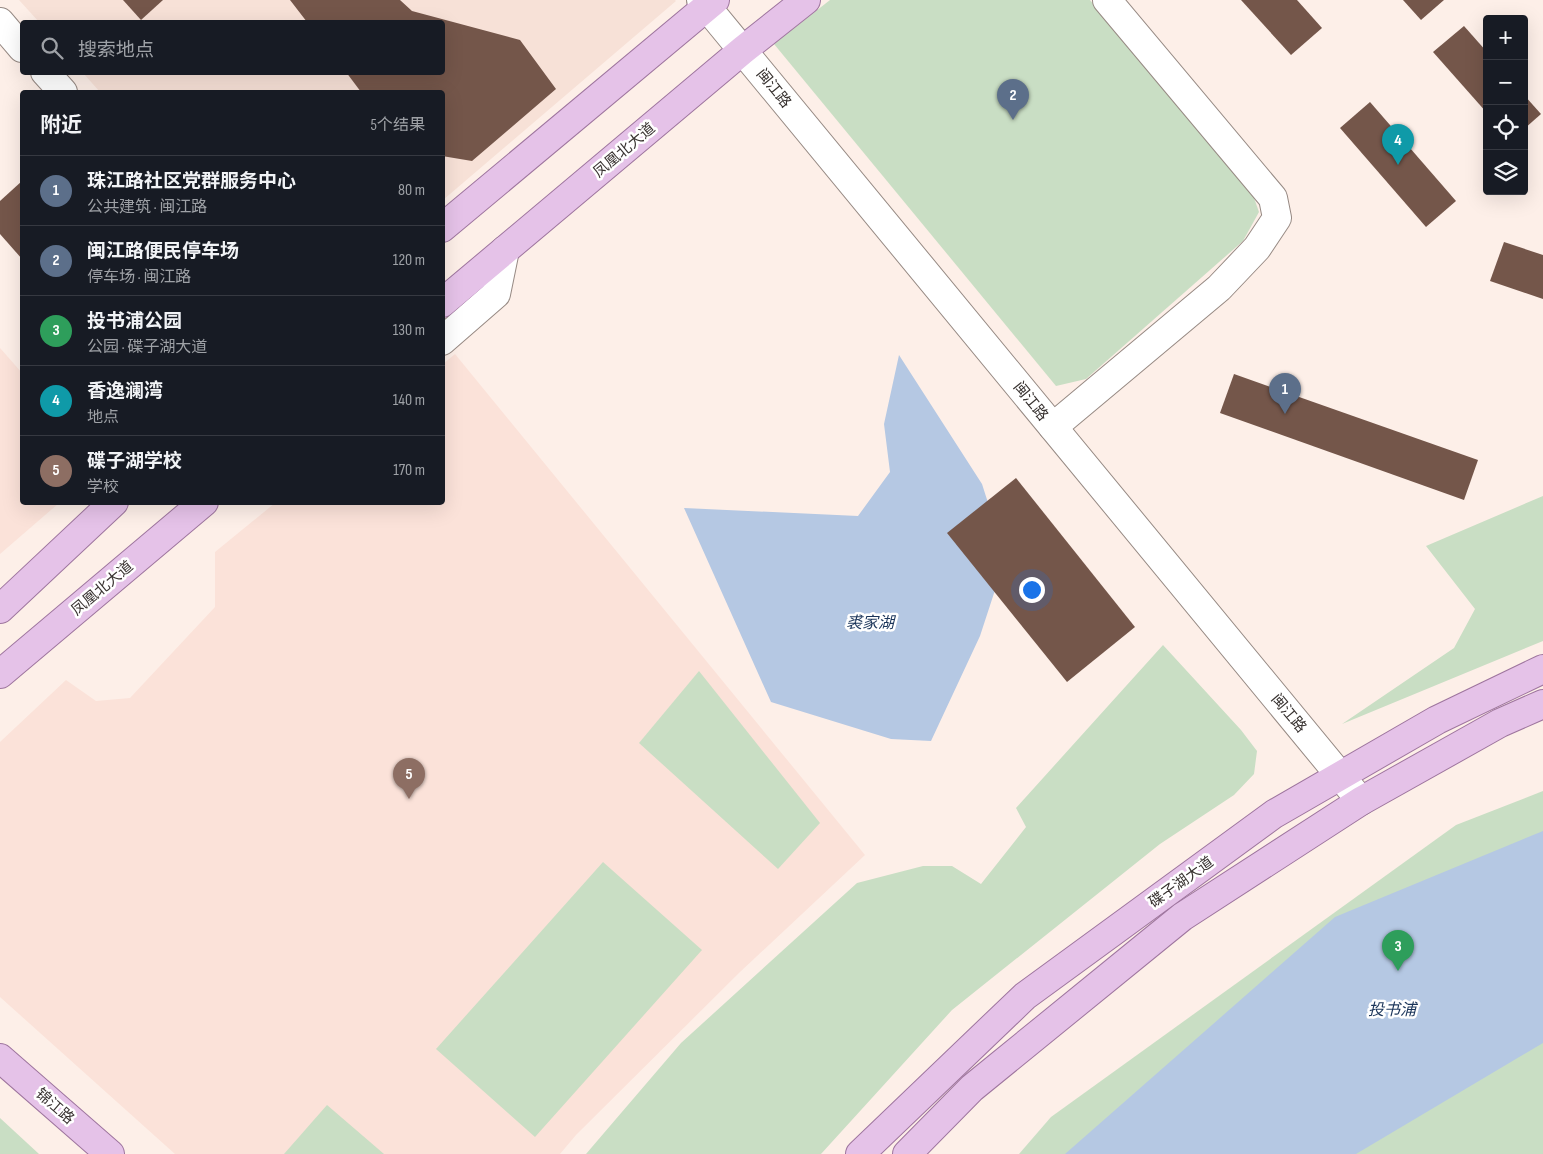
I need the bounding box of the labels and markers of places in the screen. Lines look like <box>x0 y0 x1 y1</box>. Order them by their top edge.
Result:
pin: 2 <box>997 79 1029 120</box>
pin: 4 <box>1382 124 1414 165</box>
pin: 1 <box>1269 373 1301 414</box>
pin: 5 <box>393 758 425 799</box>
pin: 3 <box>1382 930 1414 971</box>

